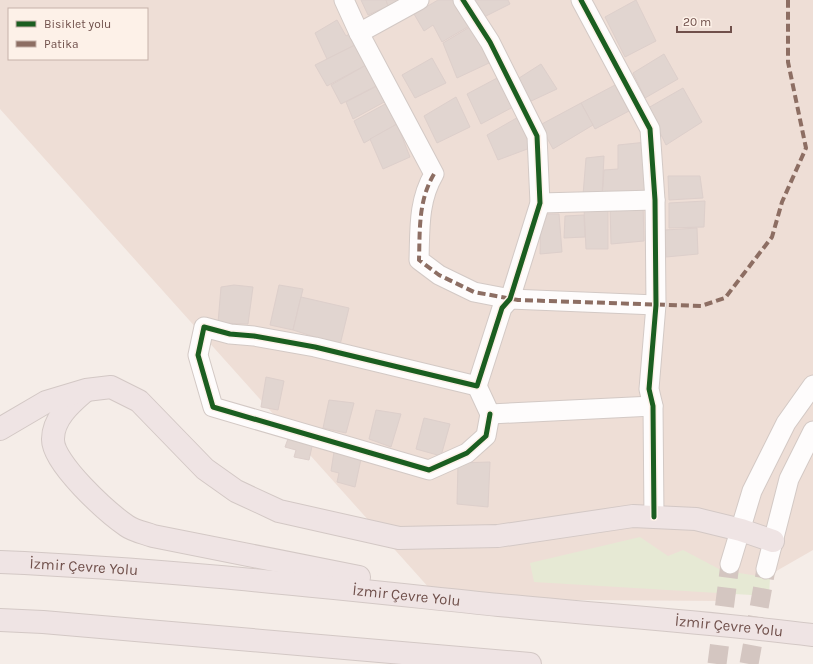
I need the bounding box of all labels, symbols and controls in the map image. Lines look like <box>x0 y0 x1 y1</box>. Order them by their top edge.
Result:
legend <box>8 8 148 60</box>
scale bar <box>677 8 731 34</box>
text: 20 m <box>683 15 711 29</box>
text: Bisiklet yolu <box>44 17 111 31</box>
text: Patika <box>44 37 79 51</box>
street label: İzmir Çevre Yolu <box>29 554 139 579</box>
street label: İzmir Çevre Yolu <box>352 581 462 610</box>
street label: İzmir Çevre Yolu <box>674 612 784 640</box>

